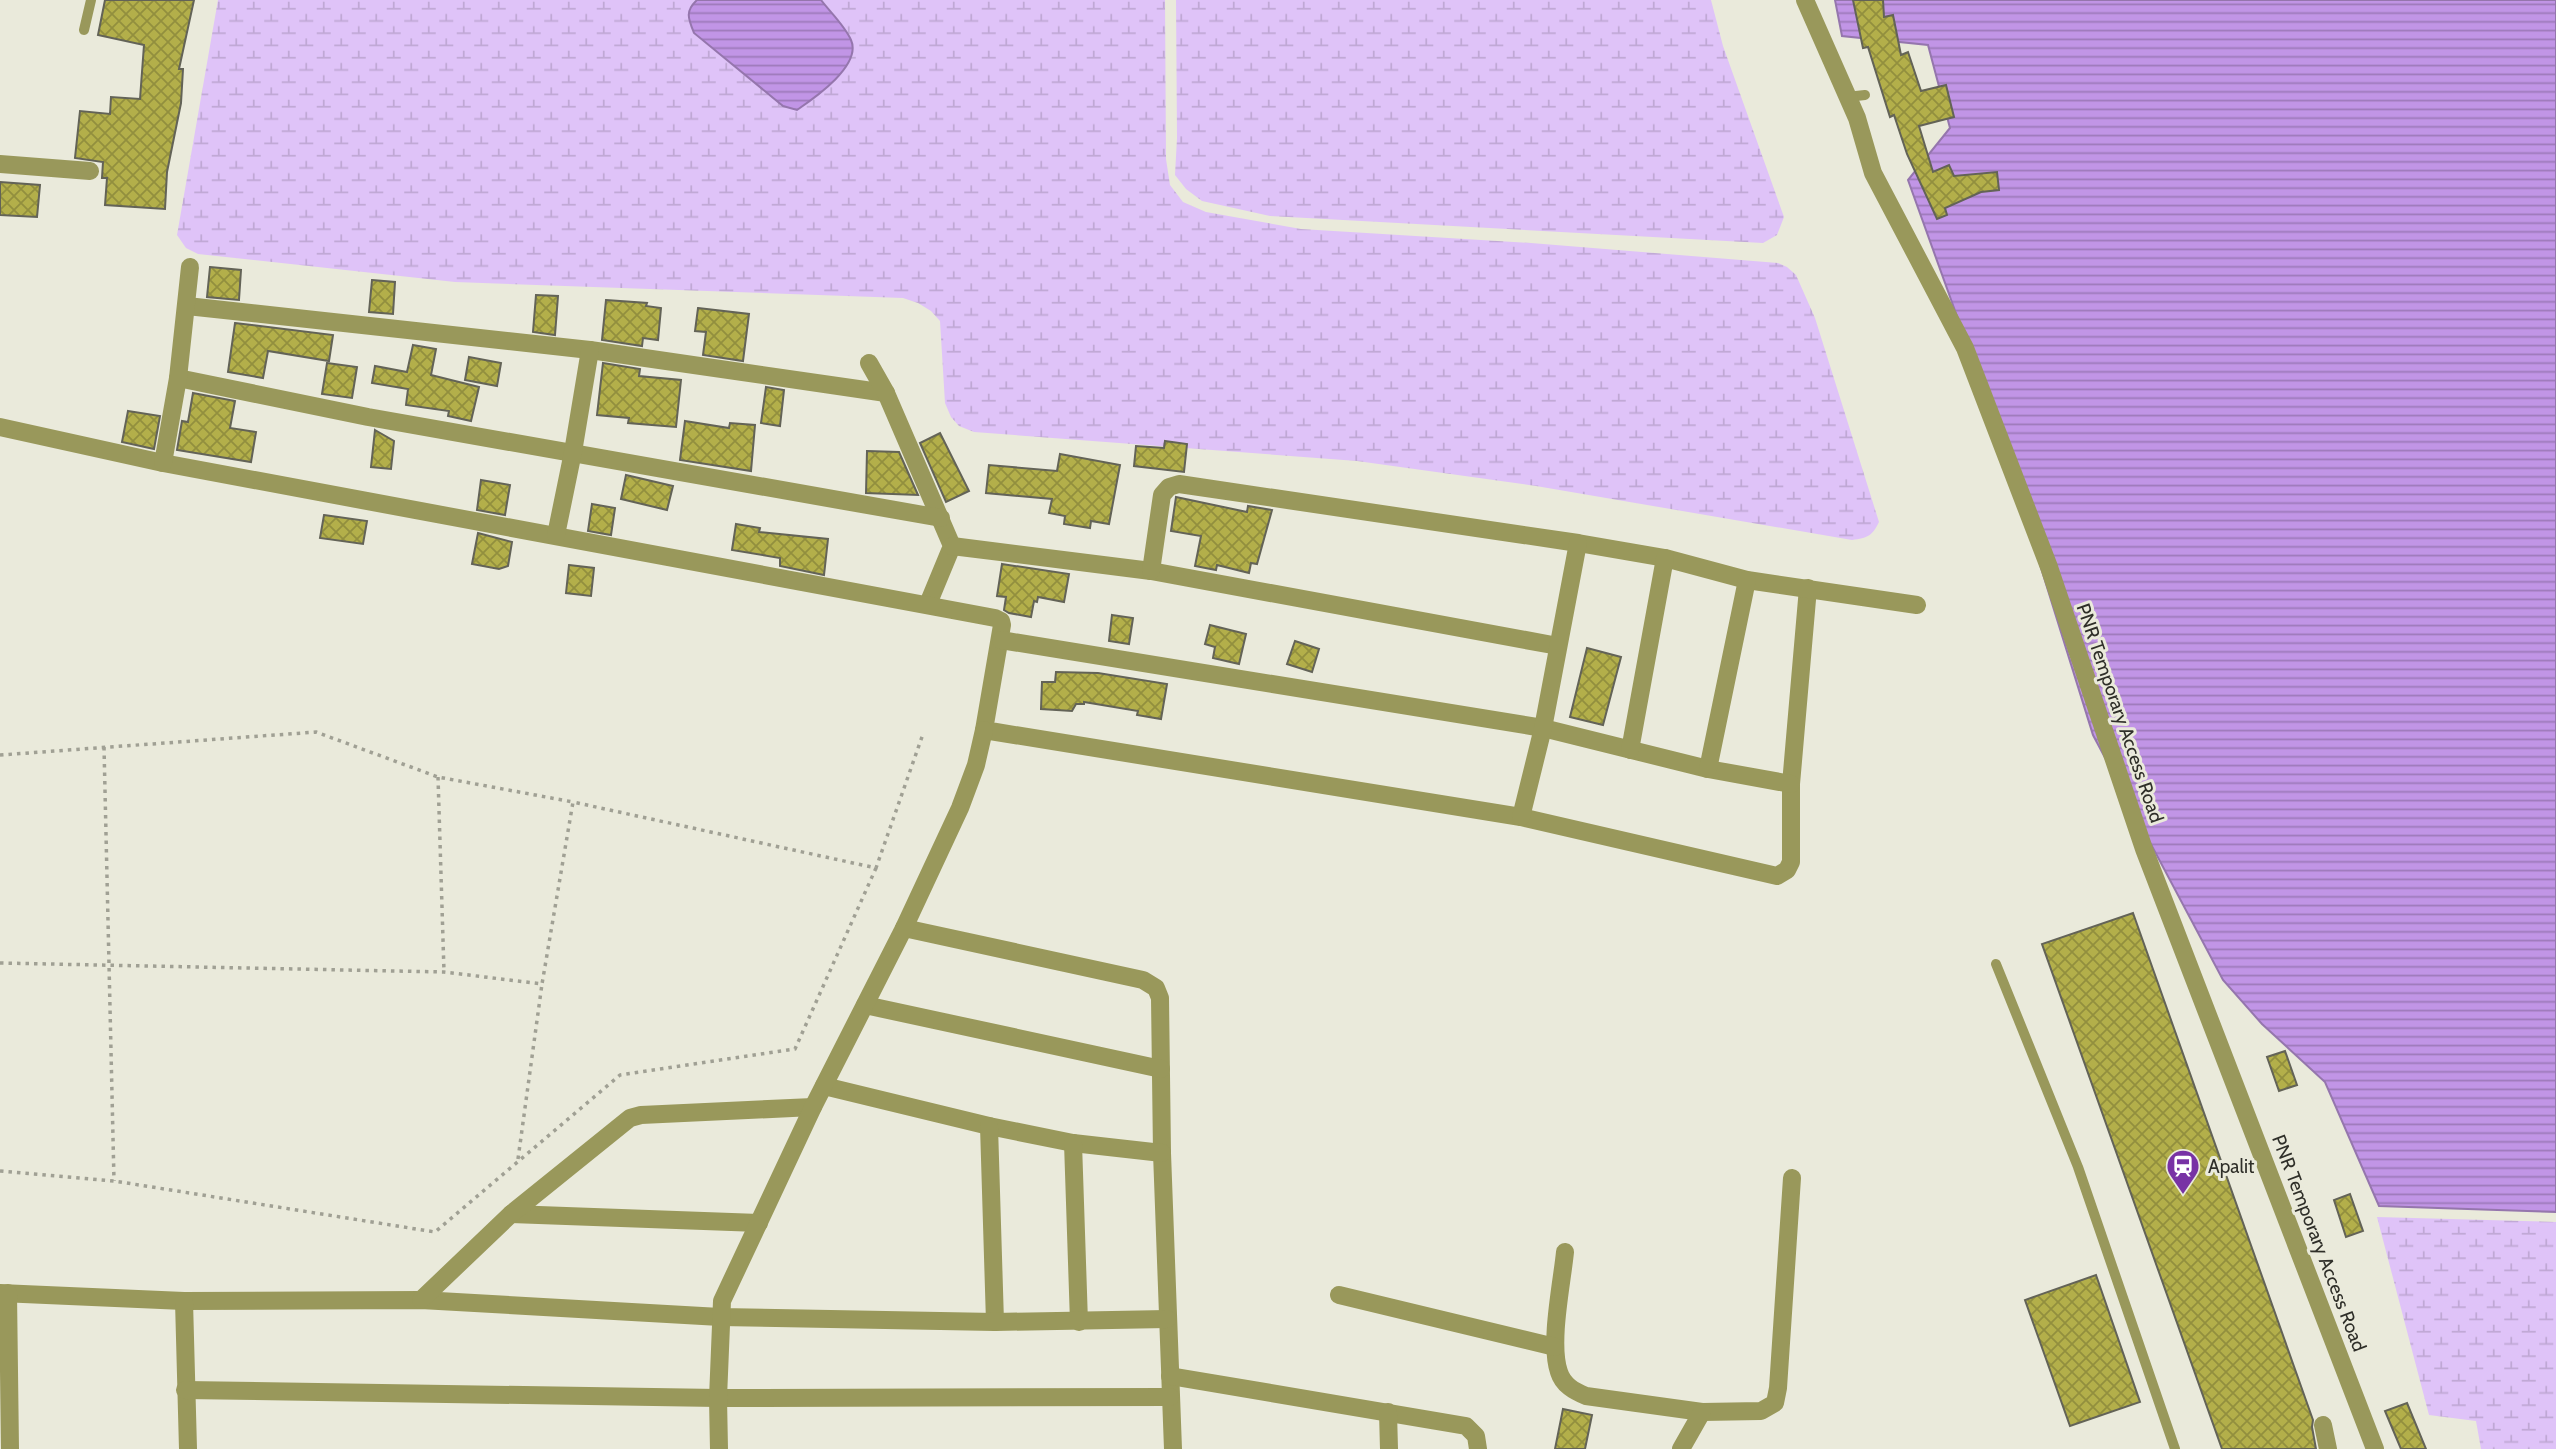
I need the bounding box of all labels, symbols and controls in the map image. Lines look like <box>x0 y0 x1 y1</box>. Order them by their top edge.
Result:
street label: PNR Temporary Access Road <box>2072 600 2168 826</box>
street label: PNR Temporary Access Road <box>2267 1131 2371 1355</box>
station icon: Apalit <box>2164 1147 2202 1196</box>
place label: Apalit <box>2208 1155 2255 1178</box>

